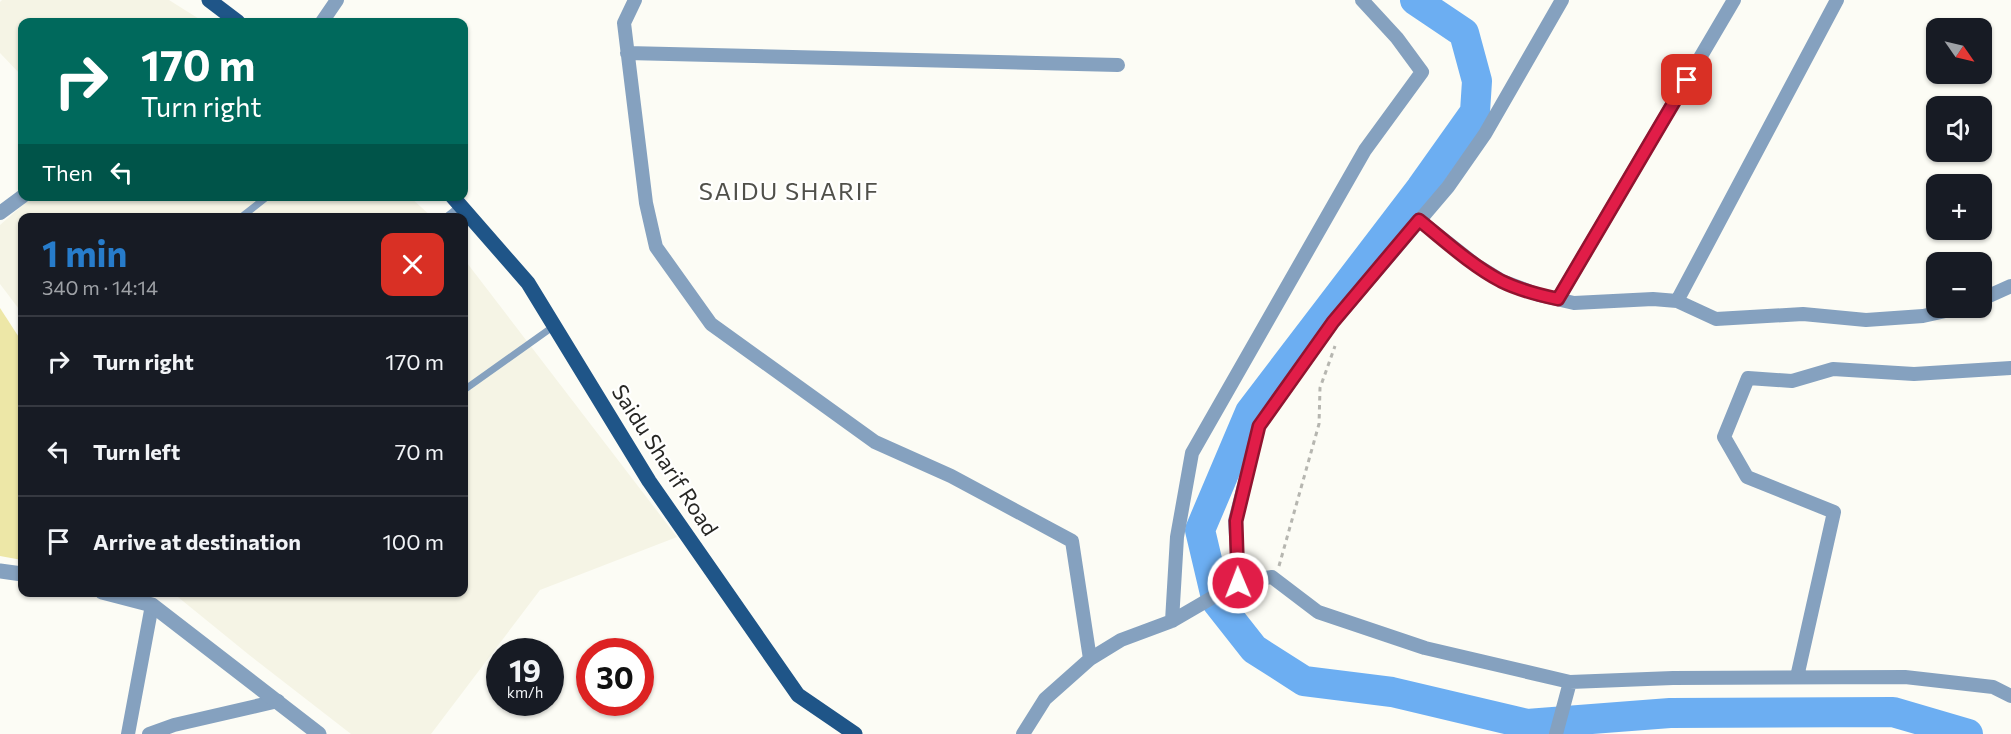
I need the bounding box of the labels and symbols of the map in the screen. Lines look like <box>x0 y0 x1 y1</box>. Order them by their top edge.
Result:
north arrow <box>1926 18 1992 84</box>
pin <box>1661 54 1712 105</box>
district label: SAIDU SHARIF <box>699 176 879 205</box>
street label: Saidu Sharif Road <box>606 379 724 540</box>
position arrow <box>1206 551 1270 615</box>
speed limit sign: 30 <box>576 638 654 716</box>

